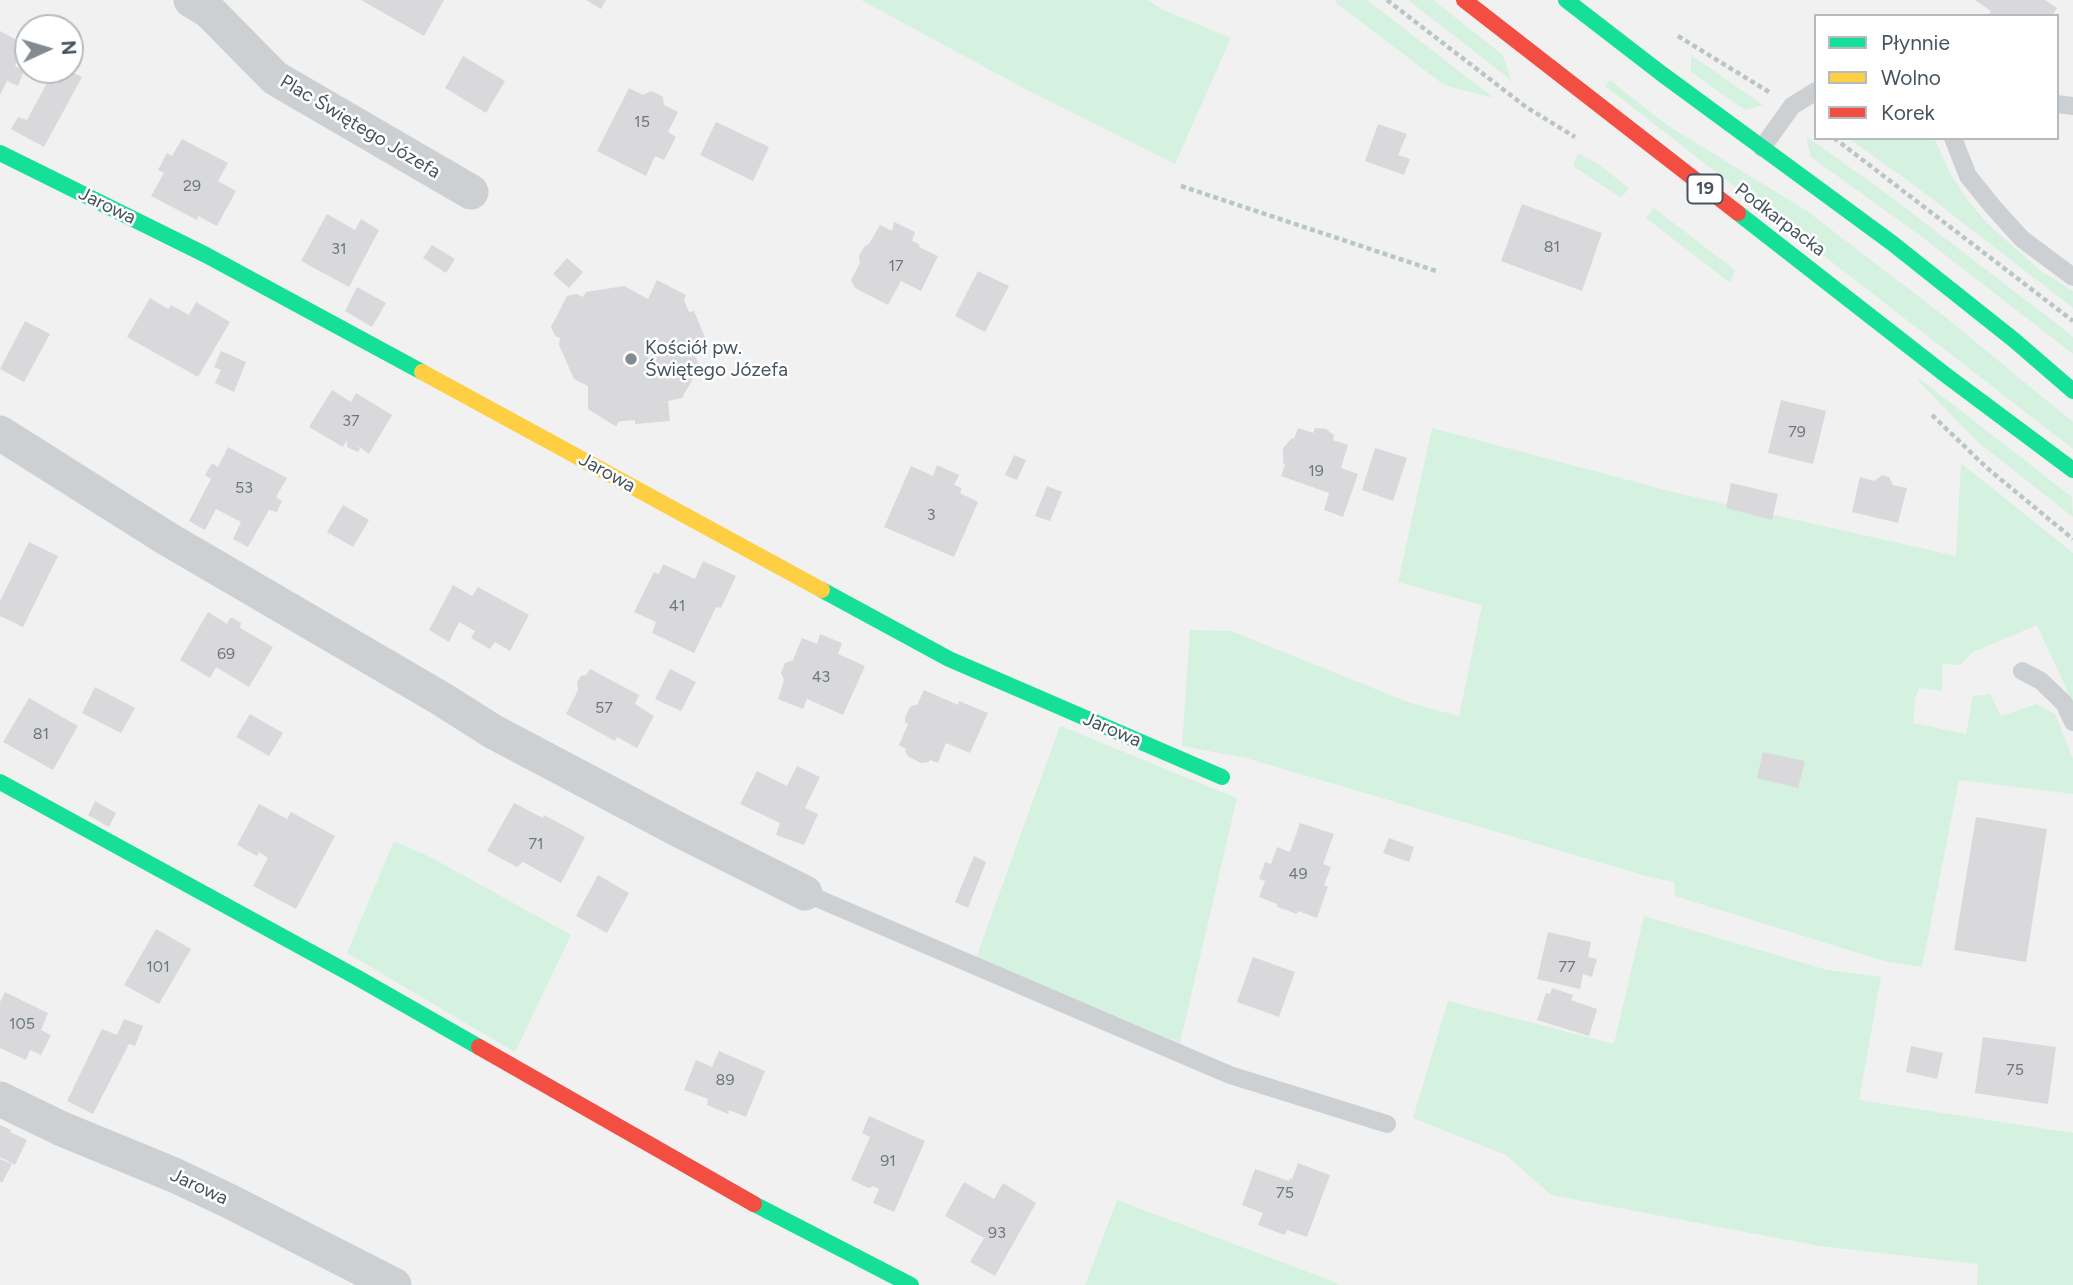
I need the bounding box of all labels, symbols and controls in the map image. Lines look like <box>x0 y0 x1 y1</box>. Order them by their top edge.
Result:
north arrow <box>14 14 84 84</box>
legend <box>1814 14 2059 140</box>
text: Płynnie <box>1881 30 1950 55</box>
text: N <box>56 40 80 56</box>
text: Wolno <box>1881 65 1941 90</box>
street label: Plac Świętego Józefa <box>276 70 444 184</box>
text: Korek <box>1881 100 1935 125</box>
house number: 15 <box>634 112 650 132</box>
road number: 19 <box>1688 174 1722 204</box>
house number: 29 <box>183 176 201 196</box>
street label: Podkarpacka <box>1730 178 1830 262</box>
street label: Jarowa <box>75 182 139 230</box>
house number: 81 <box>1544 237 1560 257</box>
house number: 31 <box>331 239 347 259</box>
house number: 17 <box>888 256 904 276</box>
place label: Kościół pw. Świętego Józefa <box>645 337 788 381</box>
marker: Kościół pw. Świętego Józefa <box>623 351 639 367</box>
house number: 37 <box>342 411 360 431</box>
house number: 79 <box>1788 422 1806 442</box>
street label: Jarowa <box>575 448 639 498</box>
house number: 19 <box>1308 461 1324 481</box>
house number: 53 <box>235 478 253 498</box>
house number: 3 <box>927 505 935 525</box>
house number: 41 <box>669 596 685 616</box>
house number: 69 <box>217 644 235 664</box>
house number: 43 <box>812 667 830 687</box>
house number: 57 <box>595 698 613 718</box>
street label: Jarowa <box>1079 708 1145 752</box>
house number: 81 <box>33 724 49 744</box>
house number: 71 <box>528 834 544 854</box>
house number: 49 <box>1289 864 1307 884</box>
house number: 101 <box>146 957 170 977</box>
house number: 77 <box>1558 957 1576 977</box>
house number: 105 <box>9 1014 35 1034</box>
house number: 75 <box>2006 1060 2024 1080</box>
house number: 89 <box>716 1070 734 1090</box>
house number: 91 <box>880 1151 896 1171</box>
street label: Jarowa <box>167 1164 231 1210</box>
house number: 75 <box>1276 1183 1294 1203</box>
house number: 93 <box>988 1223 1006 1243</box>

